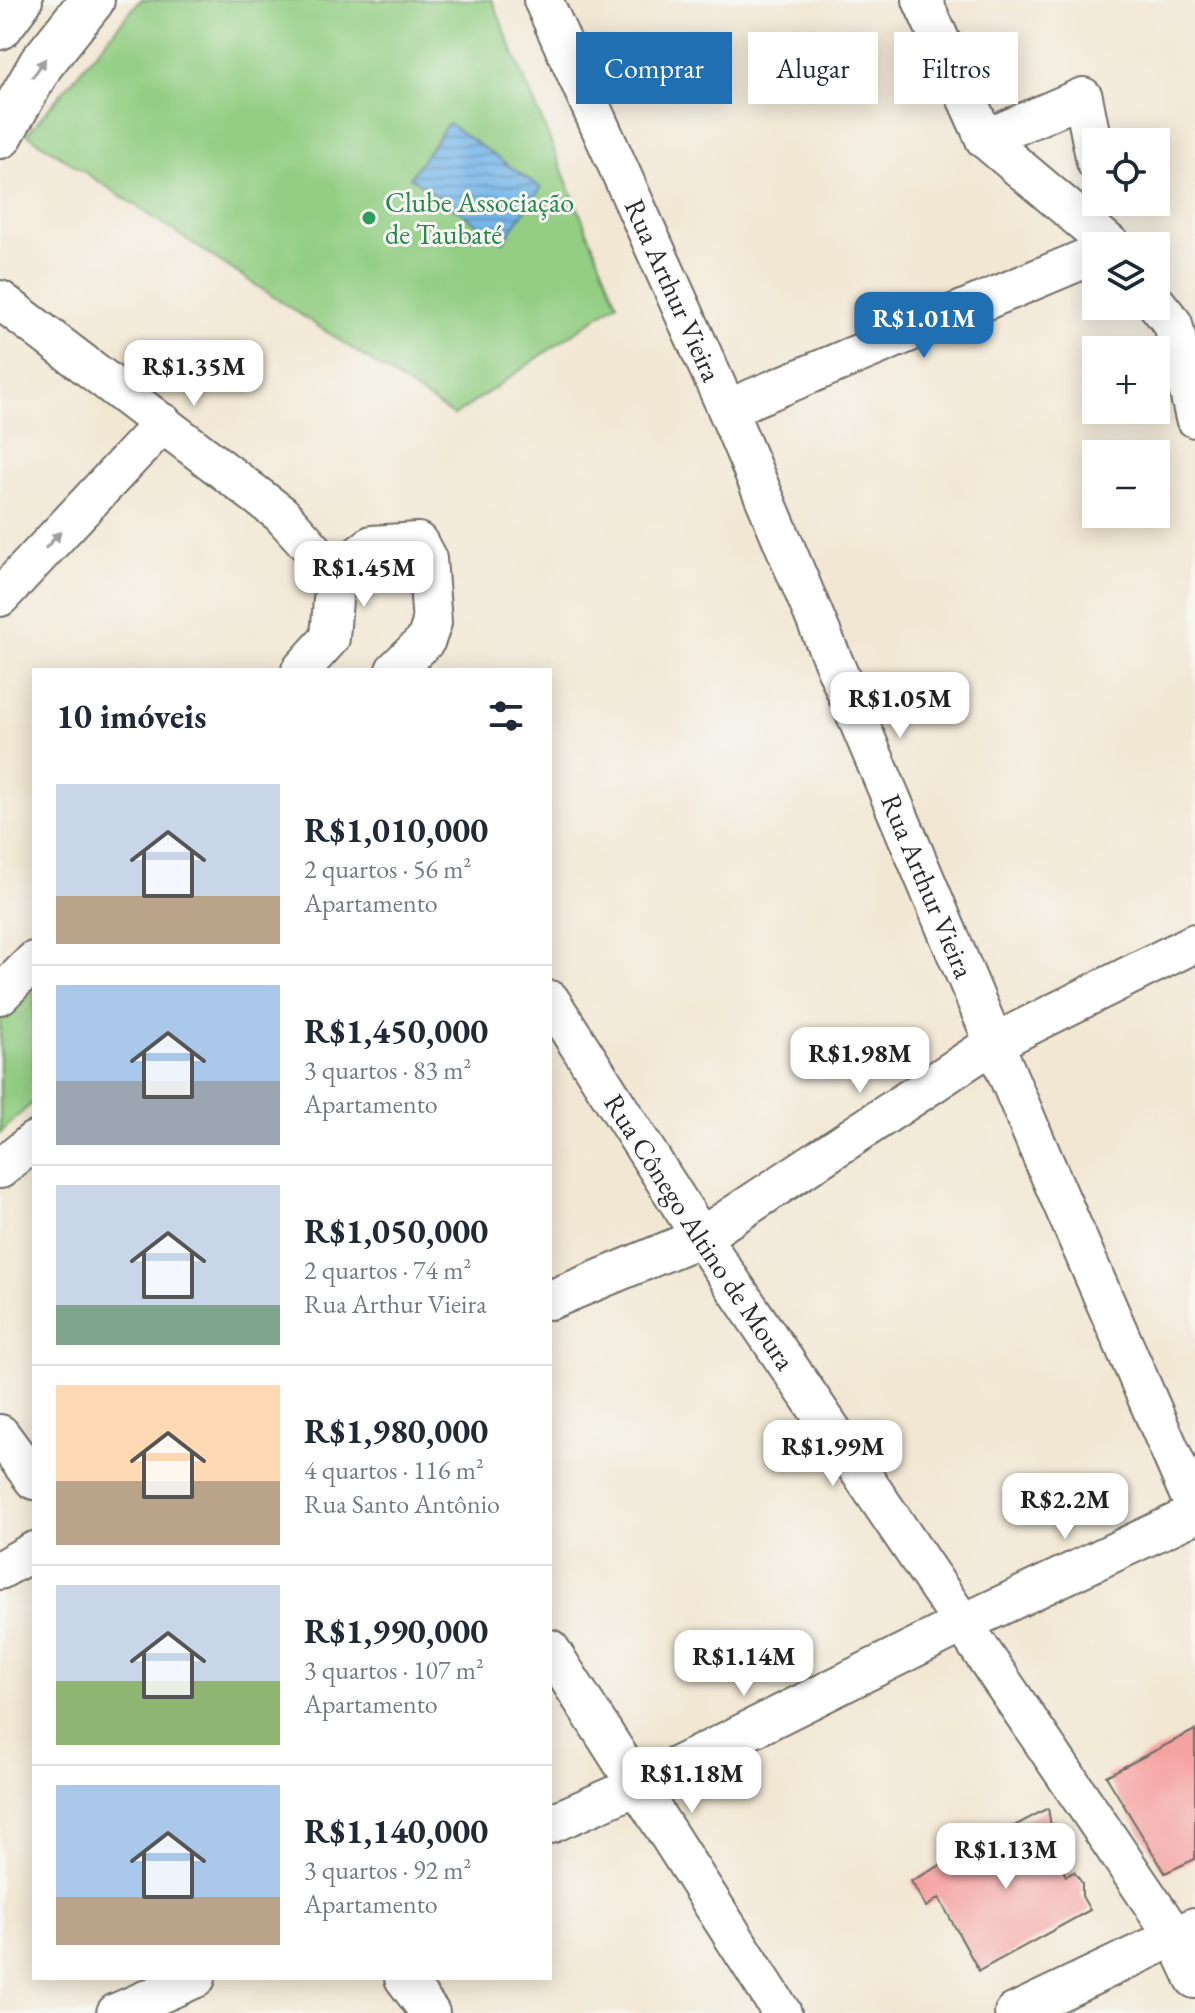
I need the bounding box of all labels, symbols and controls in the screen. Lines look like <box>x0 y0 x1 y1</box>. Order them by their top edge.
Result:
chip: Comprar <box>576 32 732 104</box>
chip: Alugar <box>748 32 878 104</box>
chip: Filtros <box>894 32 1018 104</box>
one-way arrow <box>31 57 45 79</box>
map controls <box>1082 128 1170 528</box>
button: locate <box>1082 128 1170 216</box>
place label: Clube Associação de Taubaté <box>385 184 574 252</box>
street label: Rua Arthur Vieira <box>617 193 731 388</box>
marker: Clube Associação de Taubaté <box>360 209 378 227</box>
button: layers <box>1082 232 1170 320</box>
pin: R$1.01M <box>850 292 998 360</box>
text: R$1.01M <box>872 301 976 335</box>
button: + <box>1082 336 1170 424</box>
pin: R$1.35M <box>120 340 268 408</box>
text: R$1.35M <box>142 349 246 383</box>
button: − <box>1082 440 1170 528</box>
one-way arrow <box>44 531 62 550</box>
pin: R$1.45M <box>290 541 438 609</box>
text: R$1.45M <box>312 550 416 584</box>
pin: R$1.05M <box>826 672 974 740</box>
text: R$1.05M <box>848 681 952 715</box>
text: 10 imóveis <box>56 694 206 738</box>
icon: filters <box>484 694 528 738</box>
street label: Rua Arthur Vieira <box>873 788 983 984</box>
text: R$1,010,000 <box>304 808 488 852</box>
icon: home <box>120 816 216 912</box>
text: 2 quartos · 56 m² <box>304 852 471 886</box>
text: Apartamento <box>304 886 438 920</box>
text: R$1,450,000 <box>304 1009 488 1053</box>
icon: home <box>120 1017 216 1113</box>
pin: R$1.98M <box>786 1027 934 1095</box>
text: R$1.98M <box>808 1036 912 1070</box>
text: 3 quartos · 83 m² <box>304 1053 471 1087</box>
text: Apartamento <box>304 1087 438 1121</box>
street label: Rua Cônego Altino de Moura <box>596 1087 804 1377</box>
text: R$1,050,000 <box>304 1209 488 1253</box>
icon: home <box>120 1217 216 1313</box>
text: 2 quartos · 74 m² <box>304 1253 471 1287</box>
text: Rua Arthur Vieira <box>304 1287 487 1321</box>
text: R$1,980,000 <box>304 1409 488 1453</box>
icon: home <box>120 1417 216 1513</box>
pin: R$1.99M <box>759 1420 907 1488</box>
text: R$1.99M <box>781 1429 885 1463</box>
text: 4 quartos · 116 m² <box>304 1453 484 1487</box>
pin: R$2.2M <box>1000 1473 1130 1541</box>
text: R$2.2M <box>1020 1482 1110 1516</box>
text: Rua Santo Antônio <box>304 1487 500 1521</box>
text: R$1,990,000 <box>304 1609 488 1653</box>
icon: home <box>120 1617 216 1713</box>
pin: R$1.14M <box>670 1630 818 1698</box>
text: R$1.14M <box>692 1639 796 1673</box>
text: 3 quartos · 107 m² <box>304 1653 484 1687</box>
text: Apartamento <box>304 1687 438 1721</box>
pin: R$1.18M <box>618 1747 766 1815</box>
text: R$1.18M <box>640 1756 744 1790</box>
text: R$1,140,000 <box>304 1809 488 1853</box>
icon: home <box>120 1817 216 1913</box>
pin: R$1.13M <box>932 1823 1080 1891</box>
text: R$1.13M <box>954 1832 1058 1866</box>
text: 3 quartos · 92 m² <box>304 1853 471 1887</box>
text: Apartamento <box>304 1887 438 1921</box>

